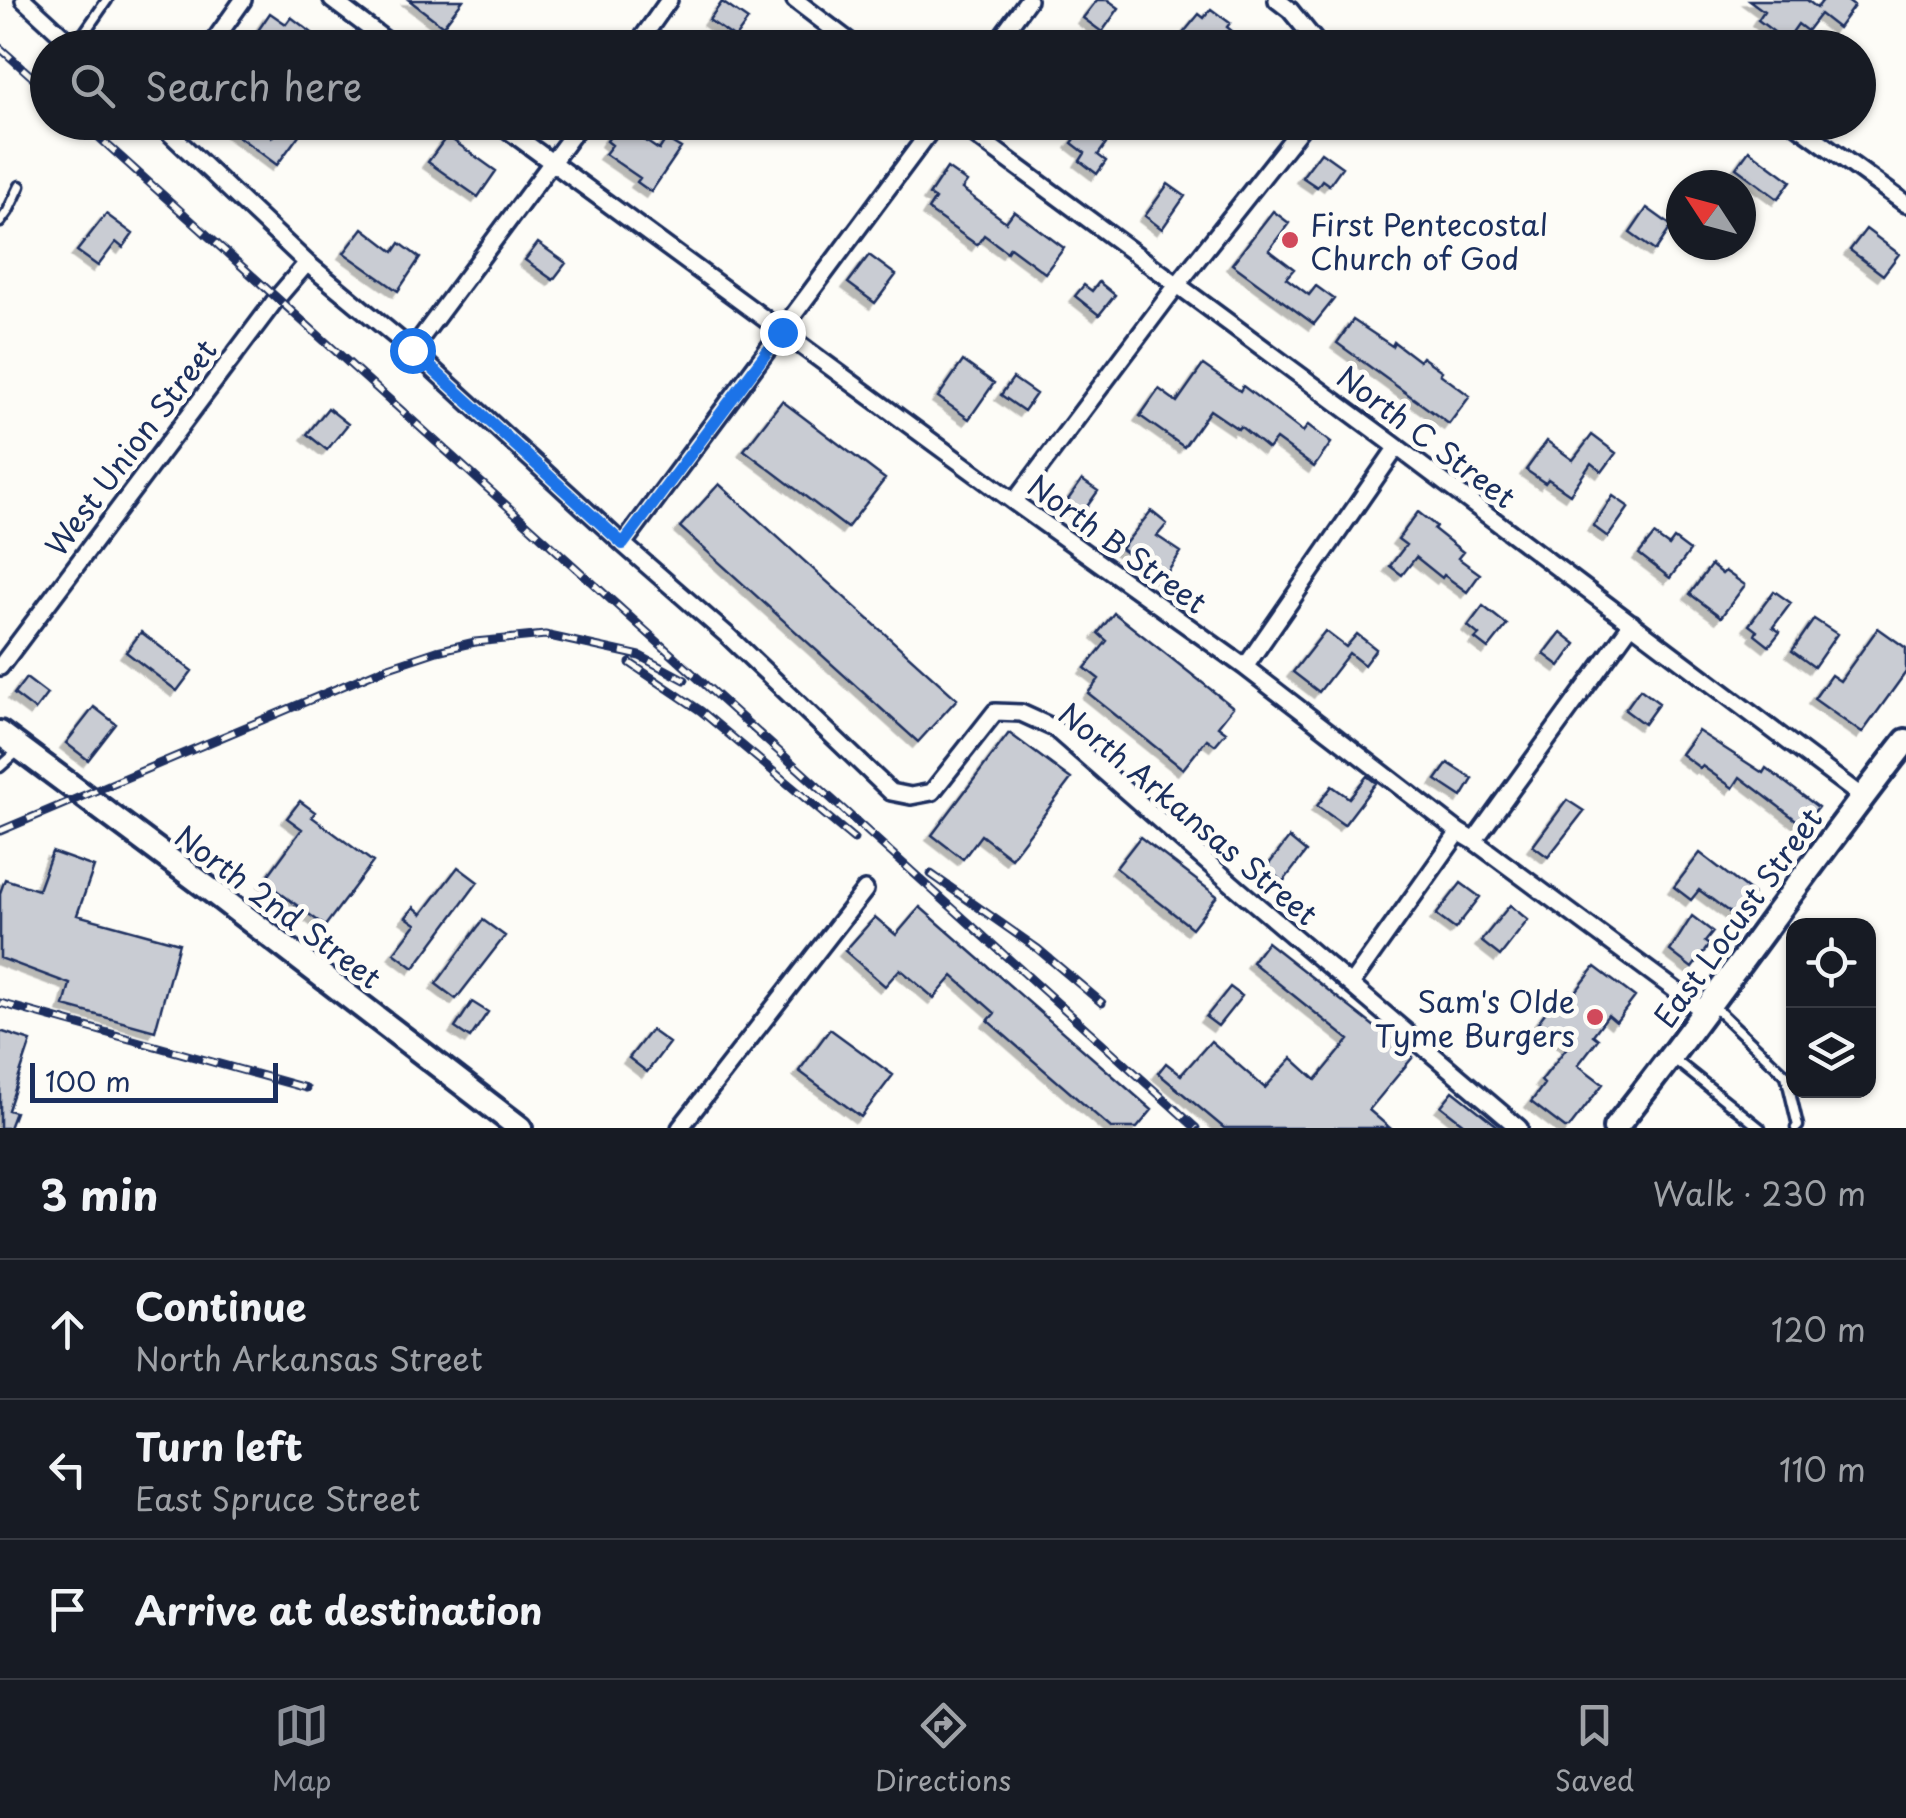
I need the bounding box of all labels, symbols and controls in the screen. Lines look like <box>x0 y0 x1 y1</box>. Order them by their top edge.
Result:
search box <box>30 30 1876 140</box>
text: Search here <box>145 57 362 114</box>
icon: search <box>65 58 120 113</box>
north arrow <box>1666 170 1756 260</box>
place label: First Pentecostal Church of God <box>1310 201 1548 280</box>
marker: First Pentecostal Church of God <box>1279 229 1301 251</box>
route end <box>760 310 806 356</box>
route start <box>390 328 436 374</box>
street label: West Union Street <box>33 329 227 565</box>
street label: North C Street <box>1328 354 1526 518</box>
street label: North B Street <box>1019 463 1217 623</box>
street label: North Arkansas Street <box>1050 691 1328 935</box>
street label: East Locust Street <box>1642 798 1832 1036</box>
street label: North 2nd Street <box>166 813 392 999</box>
map controls <box>1786 918 1876 1098</box>
button: locate <box>1786 918 1876 1008</box>
place label: Sam's Olde Tyme Burgers <box>1375 978 1575 1057</box>
marker: Sam's Olde Tyme Burgers <box>1584 1006 1606 1028</box>
button: layers <box>1786 1008 1876 1098</box>
scale bar <box>30 1058 278 1102</box>
text: 100 m <box>45 1059 131 1102</box>
text: 3 min <box>40 1162 158 1225</box>
text: Walk · 230 m <box>1653 1169 1866 1217</box>
text: Continue <box>135 1277 306 1334</box>
icon: ahead <box>40 1302 95 1357</box>
text: 120 m <box>1771 1305 1866 1353</box>
text: North Arkansas Street <box>135 1334 483 1382</box>
text: Turn left <box>135 1417 303 1474</box>
icon: left <box>40 1442 95 1497</box>
text: 110 m <box>1779 1445 1866 1493</box>
text: East Spruce Street <box>135 1474 420 1522</box>
text: Arrive at destination <box>135 1581 543 1638</box>
icon: arrive <box>40 1582 95 1637</box>
tab: Map <box>272 1698 332 1801</box>
tab: Directions <box>875 1698 1011 1801</box>
tab: Saved <box>1555 1698 1634 1801</box>

